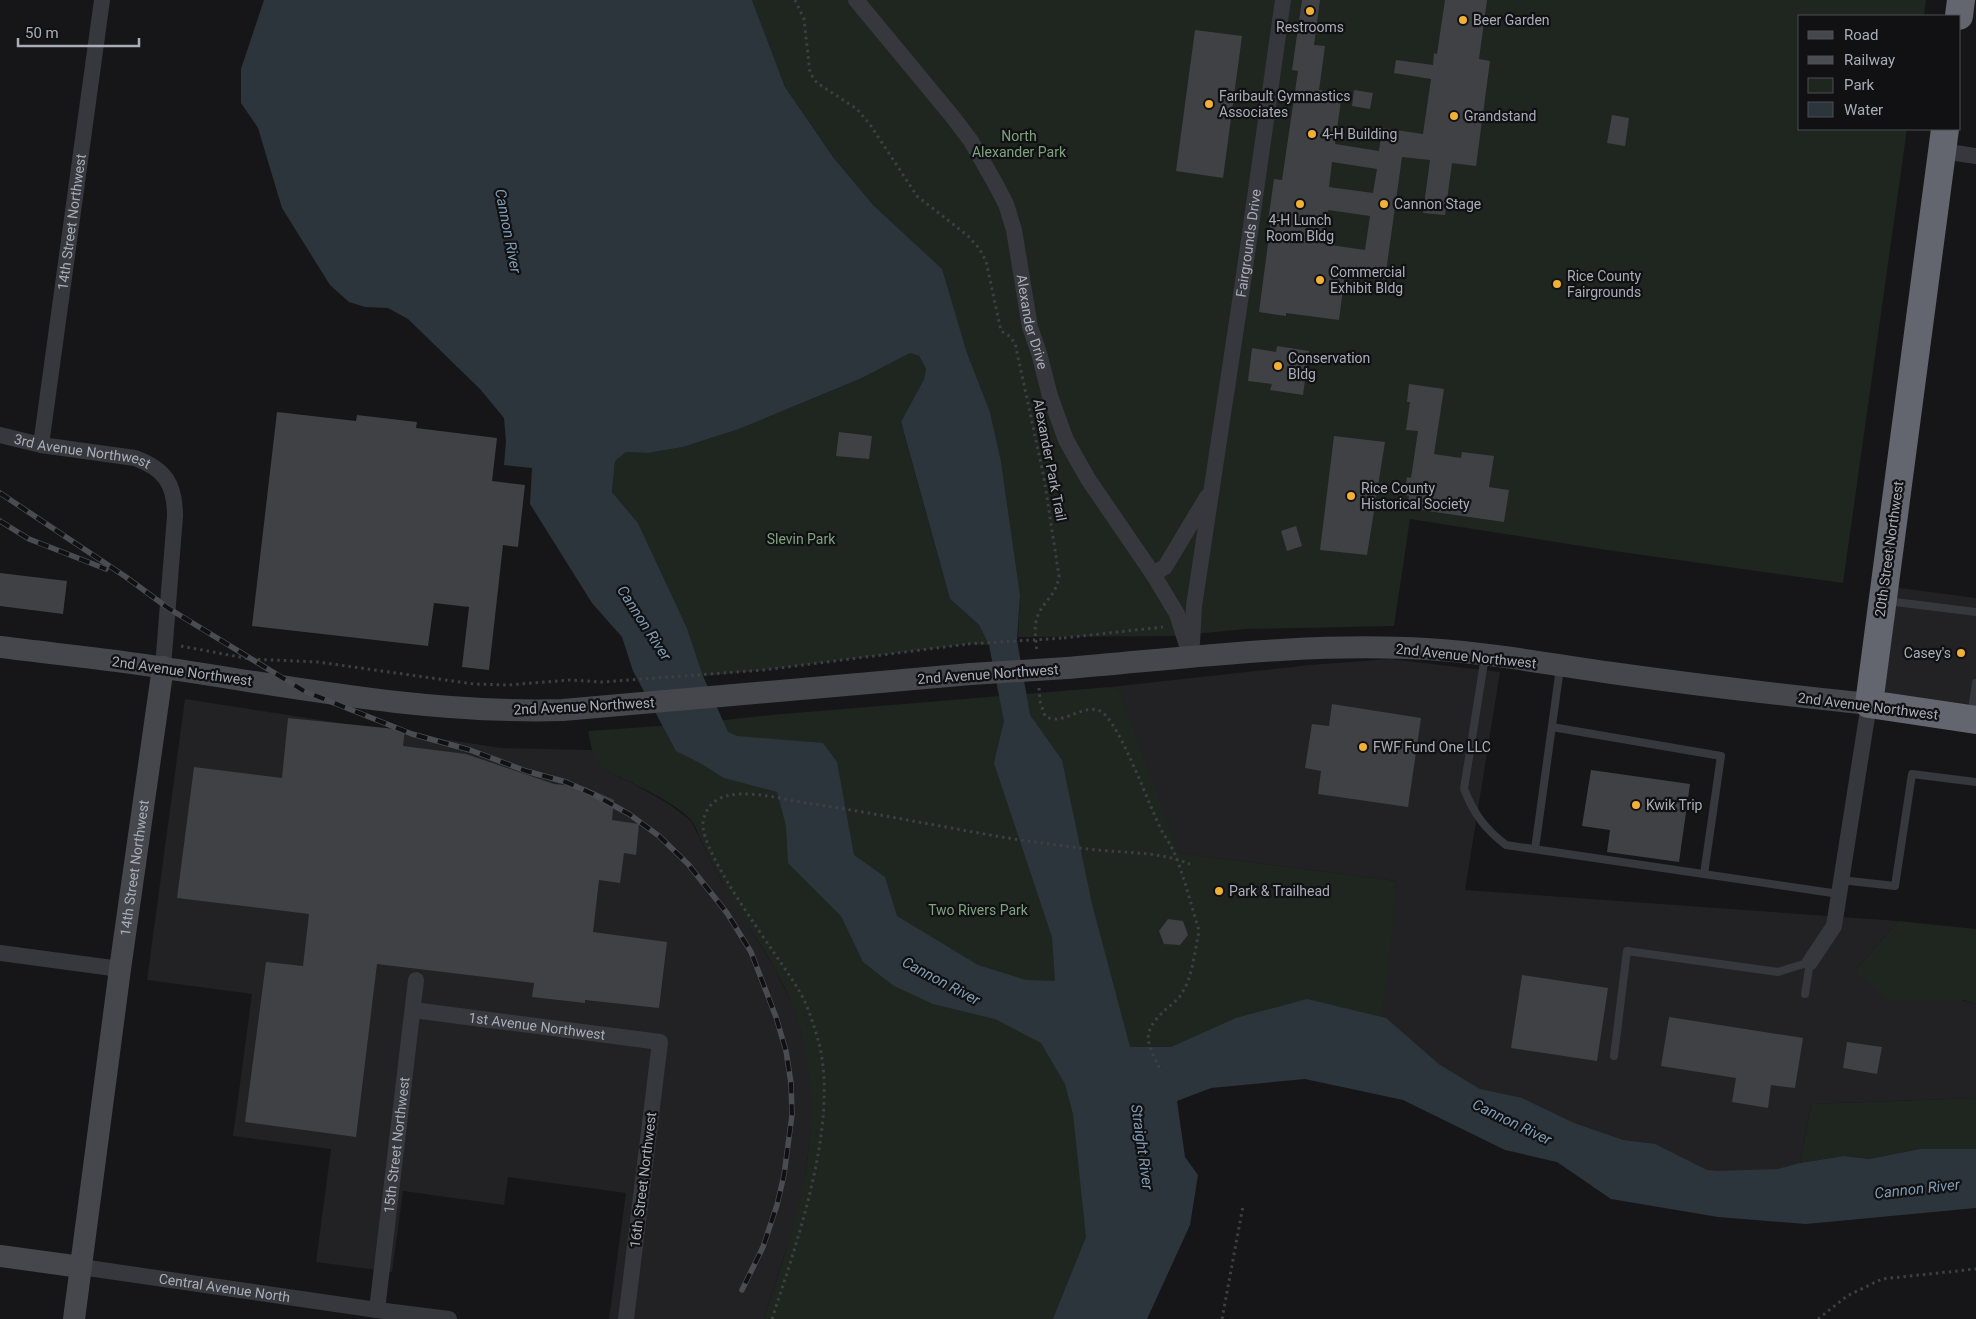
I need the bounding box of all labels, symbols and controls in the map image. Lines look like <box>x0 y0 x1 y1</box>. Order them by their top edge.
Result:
marker: Restrooms <box>1304 5 1316 17</box>
place label: Beer Garden <box>1473 12 1550 28</box>
marker: Beer Garden <box>1457 14 1469 26</box>
scale bar <box>18 15 139 47</box>
legend <box>1798 15 1961 130</box>
place label: Restrooms <box>1276 19 1344 35</box>
text: 50 m <box>25 24 59 42</box>
text: Road <box>1844 26 1878 44</box>
text: Railway <box>1844 51 1895 69</box>
text: Park <box>1844 76 1875 94</box>
place label: Faribault Gymnastics Associates <box>1219 88 1350 120</box>
marker: Faribault Gymnastics Associates <box>1203 98 1215 110</box>
text: Water <box>1844 101 1883 119</box>
place label: Grandstand <box>1464 108 1536 124</box>
marker: Grandstand <box>1448 110 1460 122</box>
place label: 4-H Building <box>1322 126 1397 142</box>
park label: North Alexander Park <box>972 128 1067 160</box>
marker: 4-H Building <box>1306 128 1318 140</box>
street label: 14th Street Northwest <box>54 153 89 291</box>
water label: Cannon River <box>491 187 525 276</box>
street label: Fairgrounds Drive <box>1233 188 1264 298</box>
place label: Cannon Stage <box>1394 196 1481 212</box>
marker: 4-H Lunch Room Bldg <box>1294 198 1306 210</box>
marker: Cannon Stage <box>1378 198 1390 210</box>
place label: 4-H Lunch Room Bldg <box>1266 212 1334 244</box>
place label: Commercial Exhibit Bldg <box>1330 264 1405 296</box>
place label: Rice County Fairgrounds <box>1567 268 1641 300</box>
street label: Alexander Drive <box>1013 273 1051 371</box>
marker: Commercial Exhibit Bldg <box>1314 274 1326 286</box>
marker: Rice County Fairgrounds <box>1551 278 1563 290</box>
place label: Conservation Bldg <box>1288 350 1370 382</box>
marker: Conservation Bldg <box>1272 360 1284 372</box>
street label: Alexander Park Trail <box>1030 398 1070 522</box>
street label: 3rd Avenue Northwest <box>12 431 154 472</box>
place label: Rice County Historical Society <box>1361 480 1470 512</box>
street label: 20th Street Northwest <box>1872 480 1907 618</box>
marker: Rice County Historical Society <box>1345 490 1357 502</box>
park label: Slevin Park <box>767 531 836 547</box>
water label: Cannon River <box>613 582 675 665</box>
street label: 2nd Avenue Northwest <box>1395 641 1538 671</box>
place label: Casey's <box>1904 645 1951 661</box>
marker: Casey's <box>1955 647 1967 659</box>
street label: 2nd Avenue Northwest <box>111 653 253 689</box>
street label: 2nd Avenue Northwest <box>917 661 1059 687</box>
street label: 2nd Avenue Northwest <box>1797 689 1940 723</box>
street label: 2nd Avenue Northwest <box>513 694 655 718</box>
place label: FWF Fund One LLC <box>1373 739 1491 755</box>
marker: FWF Fund One LLC <box>1357 741 1369 753</box>
place label: Kwik Trip <box>1646 797 1703 813</box>
street label: 14th Street Northwest <box>117 799 152 937</box>
marker: Kwik Trip <box>1630 799 1642 811</box>
place label: Park & Trailhead <box>1229 883 1330 899</box>
marker: Park & Trailhead <box>1213 885 1225 897</box>
park label: Two Rivers Park <box>928 902 1029 918</box>
water label: Cannon River <box>899 953 984 1010</box>
street label: 1st Avenue Northwest <box>468 1009 607 1043</box>
street label: 15th Street Northwest <box>380 1076 413 1214</box>
water label: Cannon River <box>1470 1095 1555 1149</box>
water label: Straight River <box>1127 1103 1157 1192</box>
street label: 16th Street Northwest <box>627 1111 659 1249</box>
water label: Cannon River <box>1874 1175 1962 1202</box>
street label: Central Avenue North <box>158 1270 291 1305</box>

